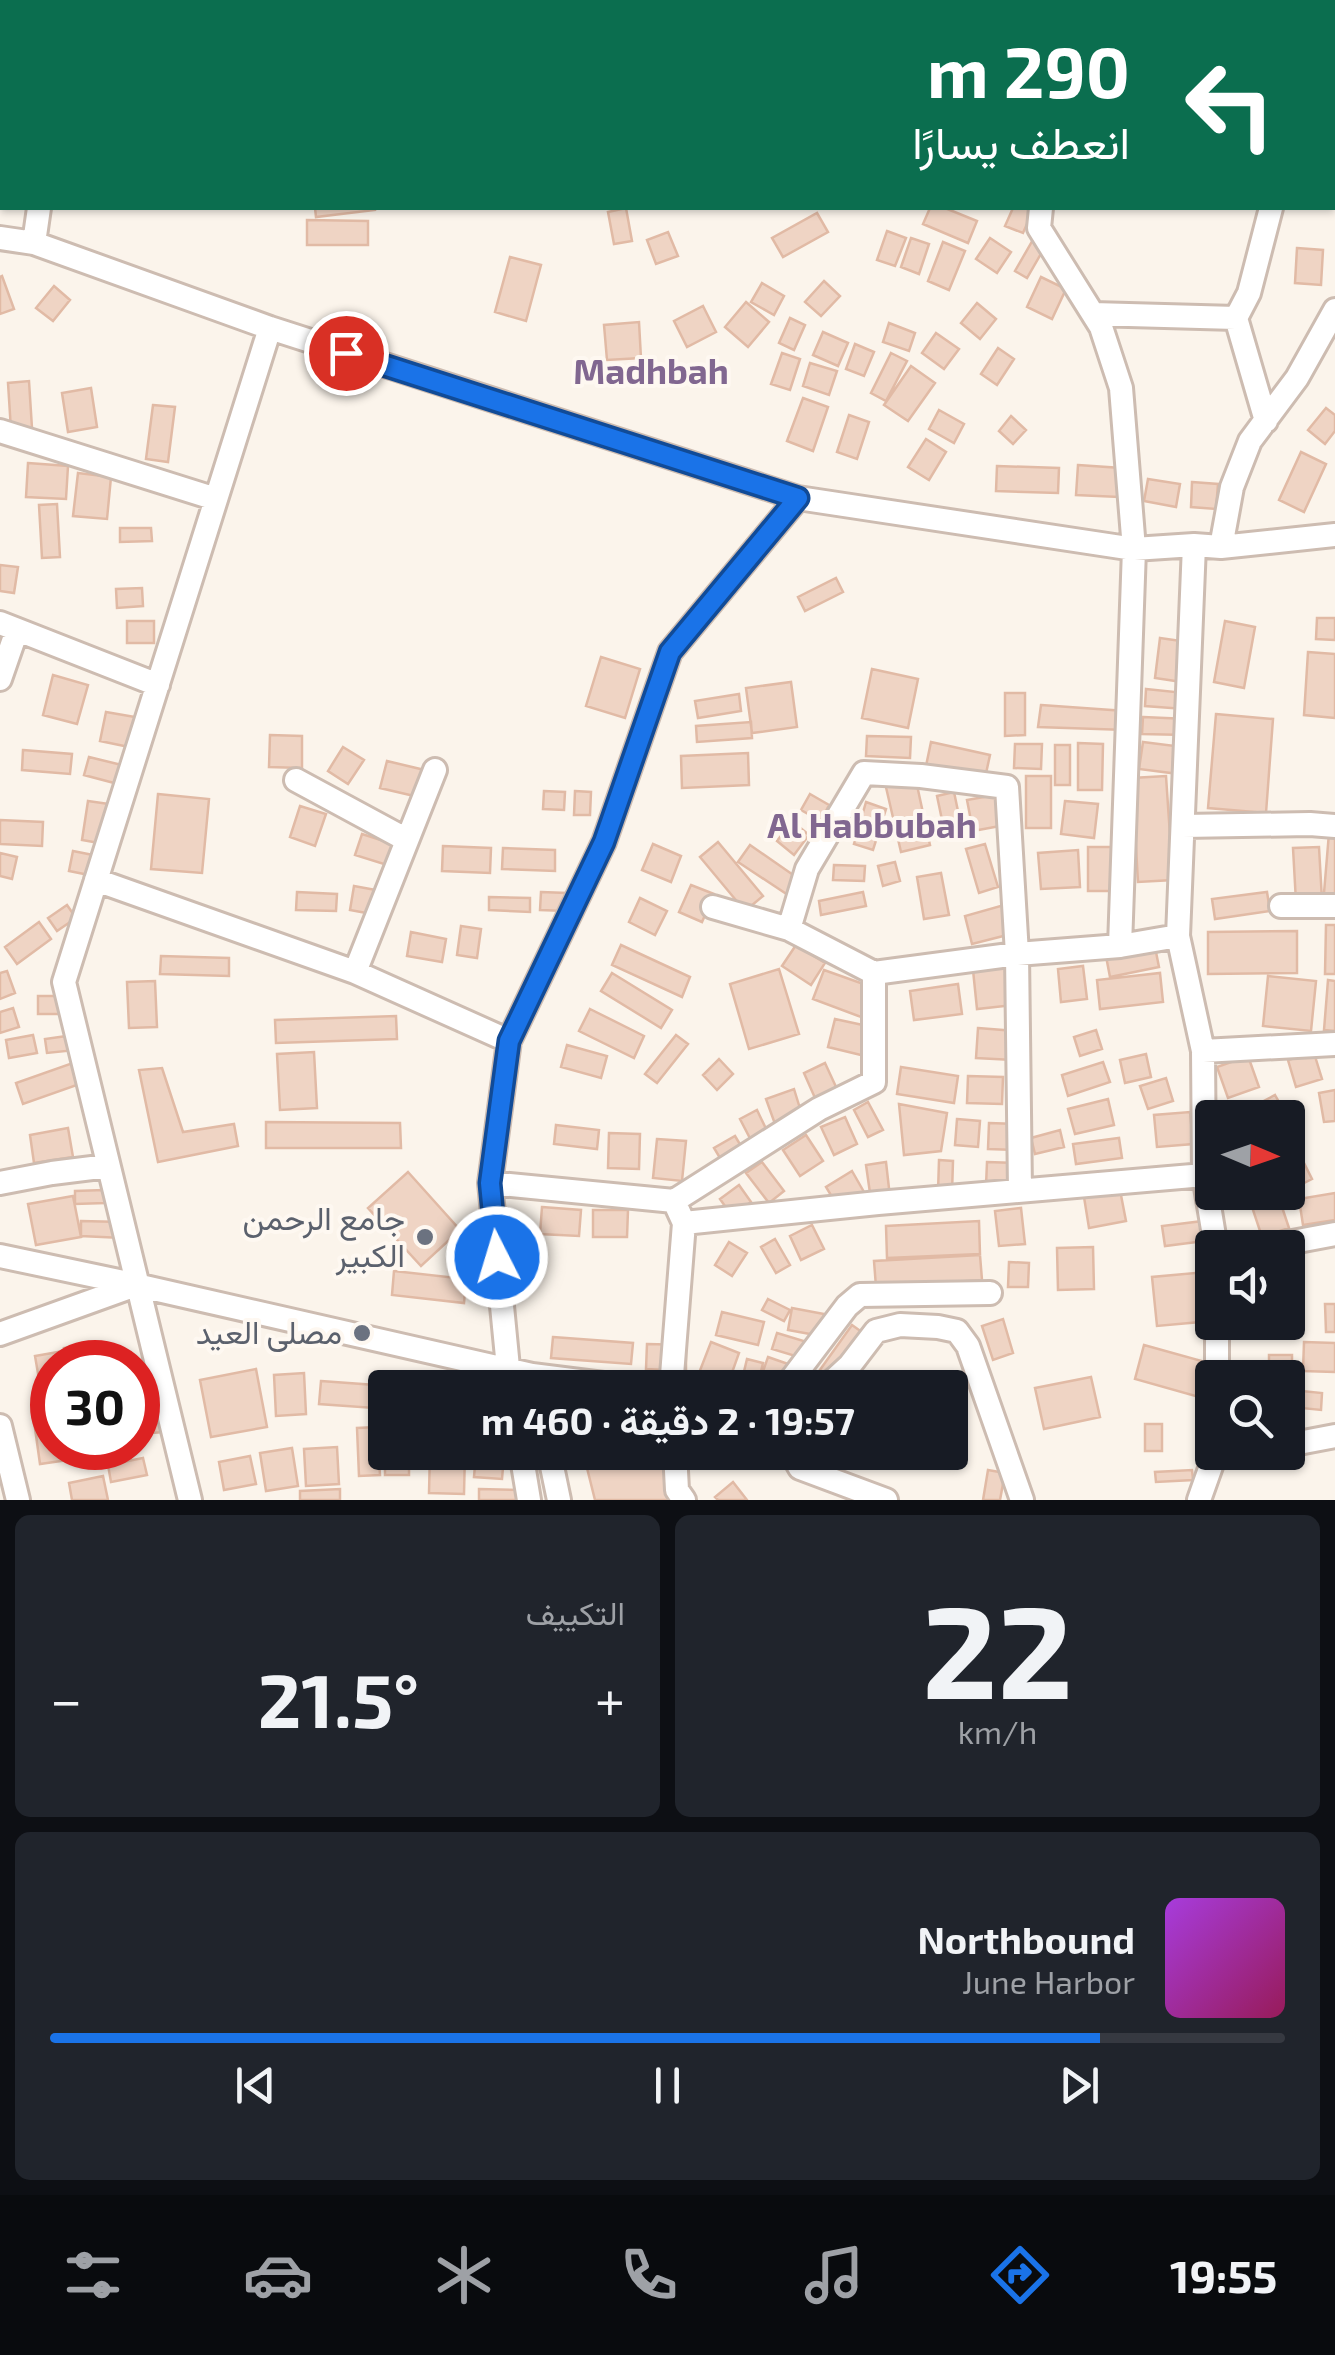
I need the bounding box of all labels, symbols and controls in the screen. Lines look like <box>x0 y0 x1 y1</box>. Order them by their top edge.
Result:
text: 290 m <box>927 28 1130 112</box>
icon: left <box>1165 40 1295 170</box>
text: انعطف يسارًا <box>912 114 1130 168</box>
pin <box>304 311 389 396</box>
icon: arrive <box>319 326 374 381</box>
district label: Madhbah <box>573 349 729 391</box>
district label: Al Habbubah <box>767 803 977 845</box>
north arrow <box>1195 1100 1305 1210</box>
map controls <box>1195 1100 1305 1470</box>
place label: جامع الرحمن الكبير <box>242 1198 405 1276</box>
position arrow <box>445 1205 549 1309</box>
marker: جامع الرحمن الكبير <box>414 1226 436 1248</box>
button: sound <box>1195 1230 1305 1340</box>
place label: مصلى العيد <box>196 1312 342 1352</box>
marker: مصلى العيد <box>351 1322 373 1344</box>
speed limit sign: 30 <box>30 1340 160 1470</box>
button: search <box>1195 1360 1305 1470</box>
text: 19:57 · 2 دقيقة · 460 m <box>481 1397 855 1443</box>
text: 22 <box>922 1569 1073 1725</box>
text: التكييف <box>526 1593 625 1631</box>
text: 21.5° <box>258 1653 419 1743</box>
text: − <box>50 1665 82 1731</box>
text: + <box>595 1665 625 1731</box>
text: km/h <box>958 1712 1037 1750</box>
text: Northbound <box>917 1916 1135 1962</box>
text: June Harbor <box>962 1962 1135 2000</box>
icon: previous <box>228 2058 283 2113</box>
icon: pause <box>640 2058 695 2113</box>
icon: next <box>1052 2058 1107 2113</box>
icon: filters <box>58 2240 128 2310</box>
icon: car <box>243 2240 313 2310</box>
icon: climate <box>429 2240 499 2310</box>
icon: phone <box>614 2240 684 2310</box>
icon: music <box>799 2240 869 2310</box>
icon: directions <box>985 2240 1055 2310</box>
text: 19:55 <box>1170 2248 1277 2302</box>

